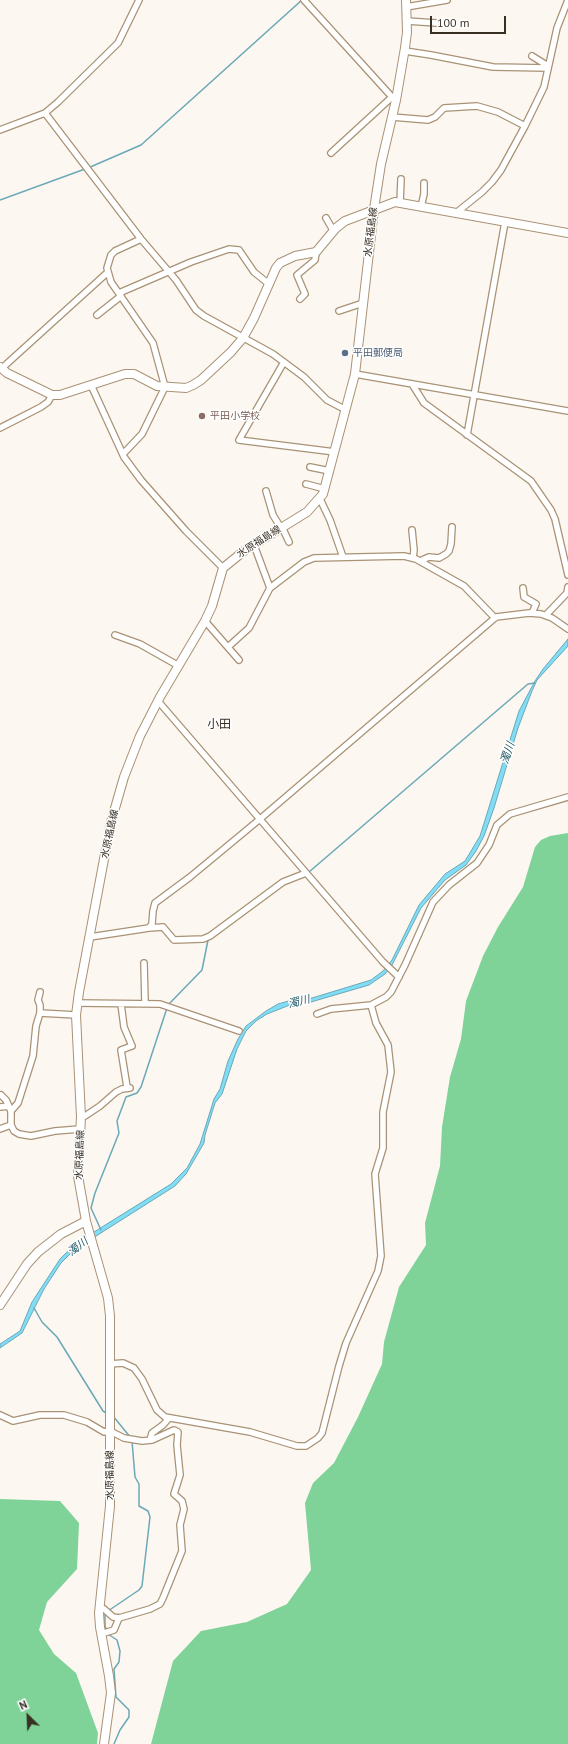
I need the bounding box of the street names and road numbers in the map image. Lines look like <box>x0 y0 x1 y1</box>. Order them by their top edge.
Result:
street label: 水原福島線 <box>362 206 380 258</box>
street label: 水原福島線 <box>235 523 283 561</box>
street label: 水原福島線 <box>99 808 121 860</box>
street label: 水原福島線 <box>73 1130 87 1180</box>
street label: 水原福島線 <box>104 1450 116 1500</box>

